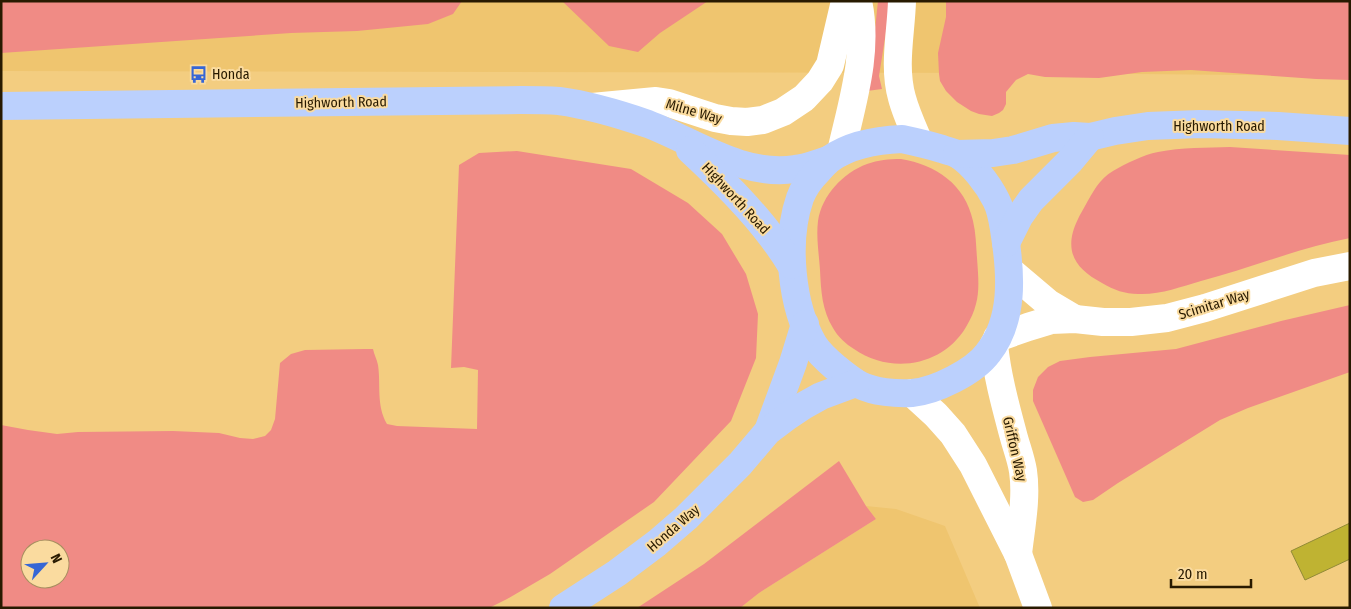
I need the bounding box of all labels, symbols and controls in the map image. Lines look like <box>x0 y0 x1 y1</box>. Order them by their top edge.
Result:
bus stop icon: Honda <box>188 64 208 84</box>
place label: Honda <box>212 66 250 83</box>
street label: Highworth Road <box>295 93 387 112</box>
street label: Milne Way <box>664 95 725 128</box>
street label: Highworth Road <box>1173 118 1265 135</box>
street label: Highworth Road <box>698 159 773 238</box>
street label: Scimitar Way <box>1177 285 1252 323</box>
street label: Griffon Way <box>999 415 1030 484</box>
street label: Honda Way <box>644 501 704 556</box>
north arrow <box>20 539 70 589</box>
text: N <box>47 551 66 566</box>
scale bar <box>1171 556 1251 588</box>
text: 20 m <box>1178 565 1208 583</box>

